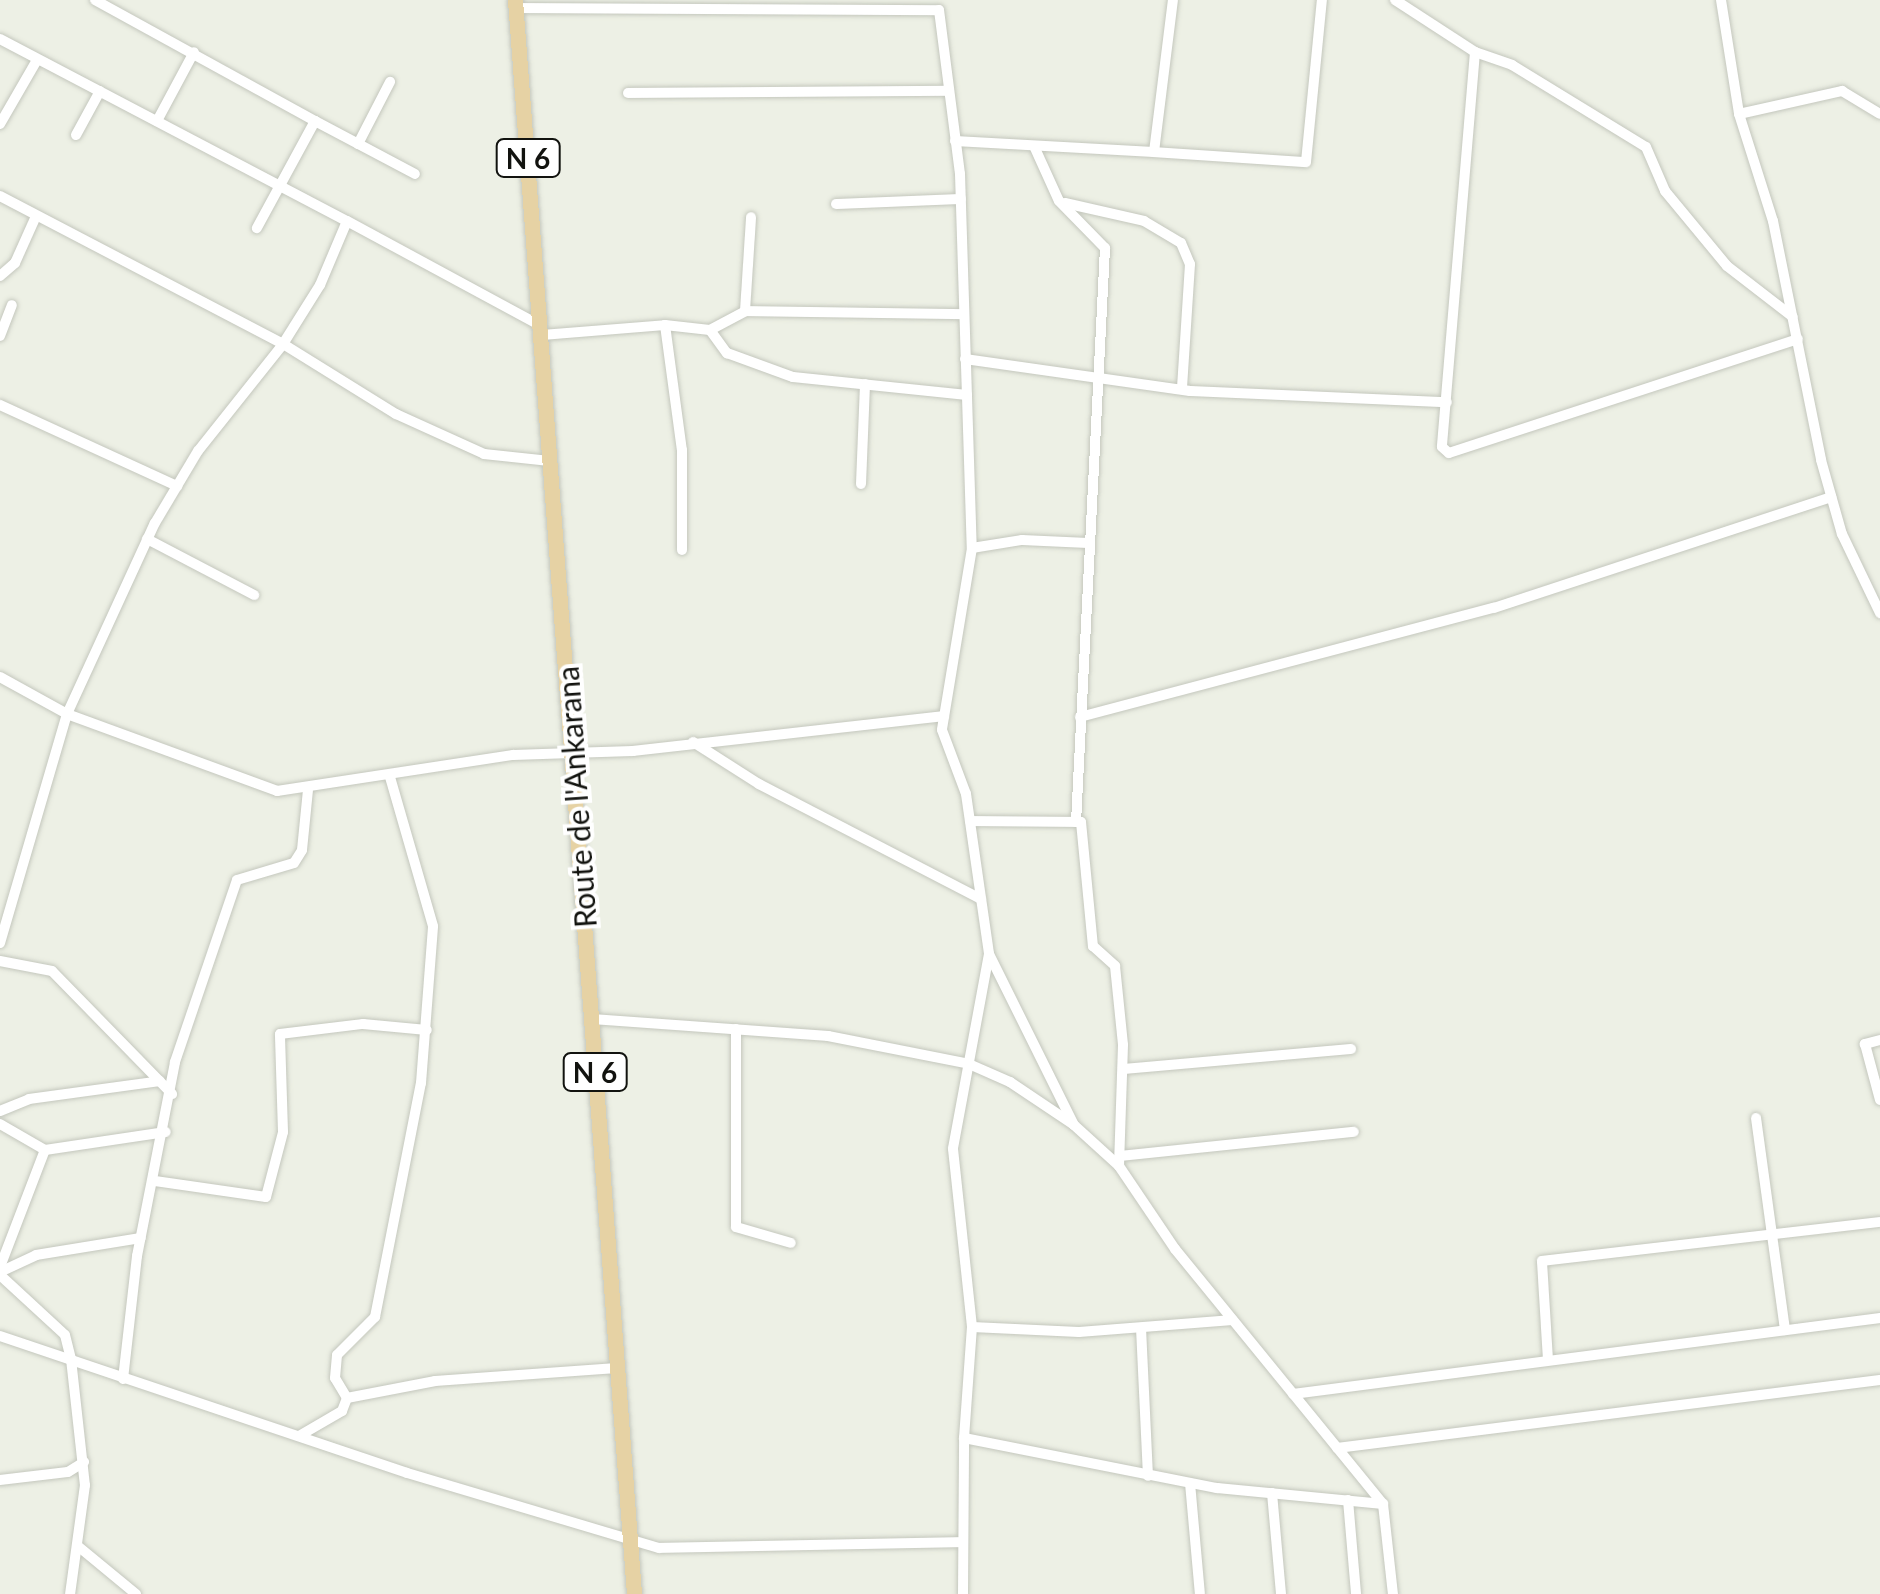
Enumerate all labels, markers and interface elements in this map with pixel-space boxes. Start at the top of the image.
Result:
road number: N 6 [496,135,560,181]
street label: Route de l'Ankarana [549,665,603,929]
road number: N 6 [562,1049,628,1095]

